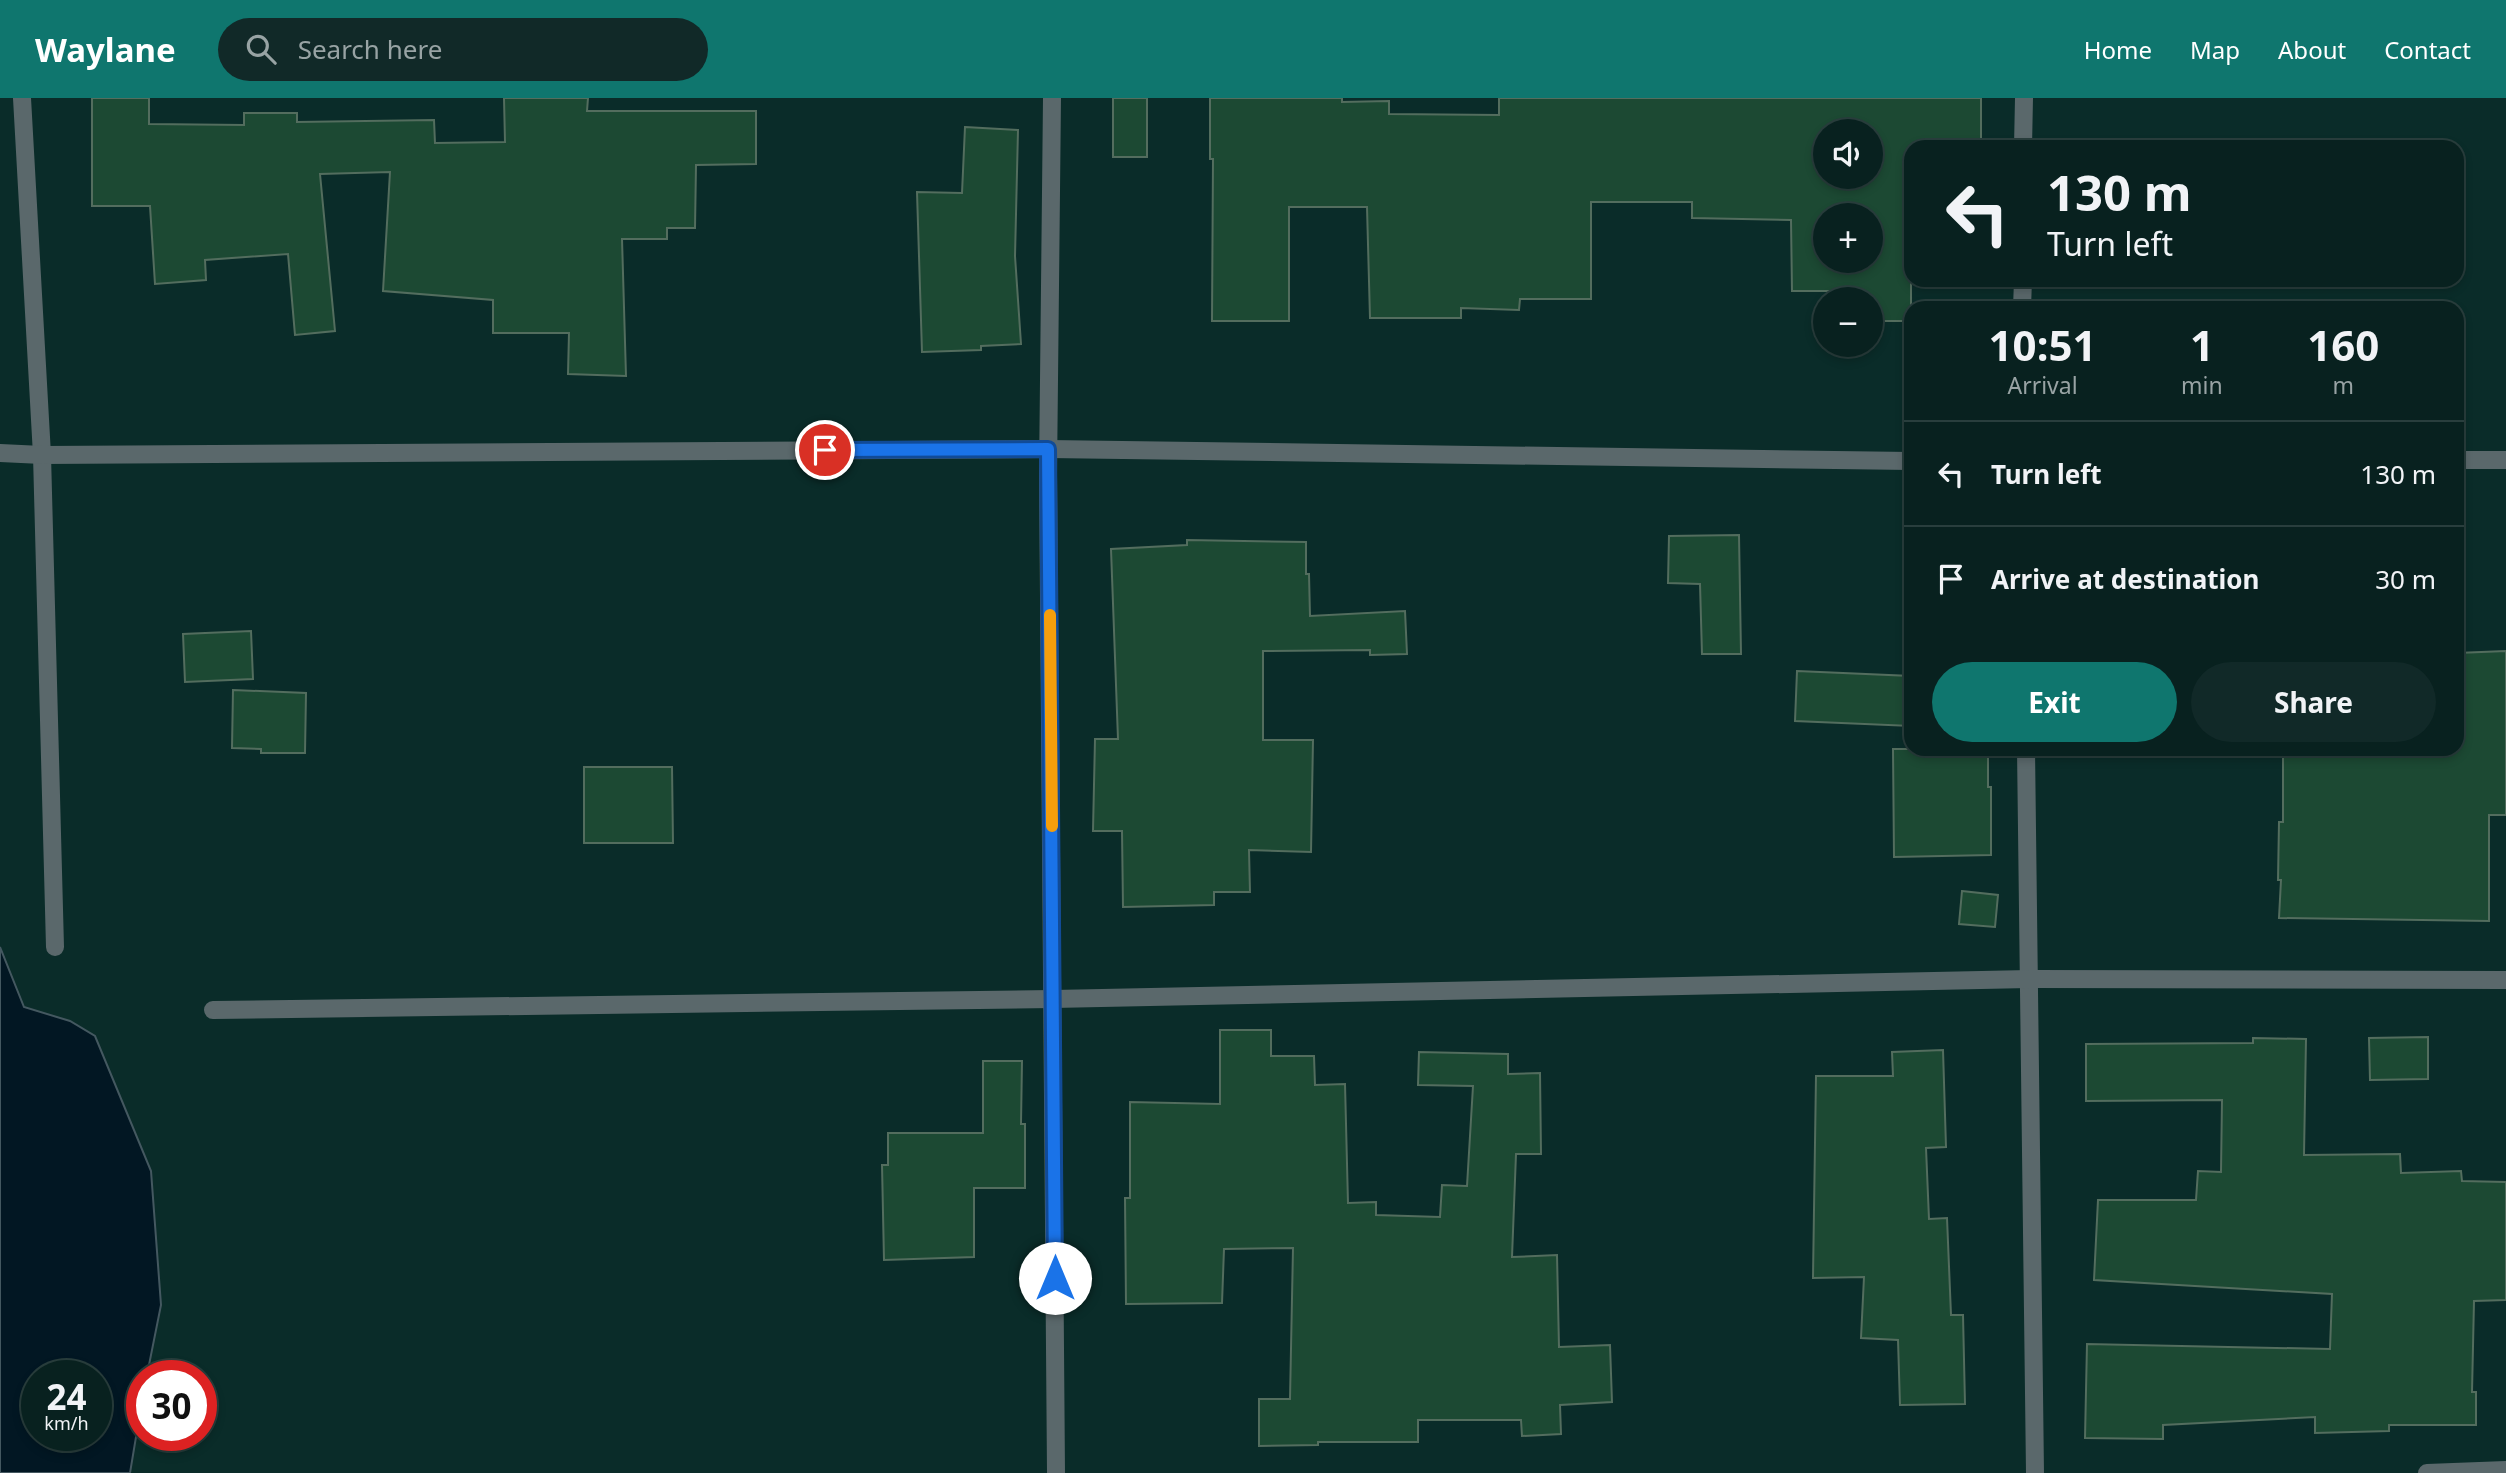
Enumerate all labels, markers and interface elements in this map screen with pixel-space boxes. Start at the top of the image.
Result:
search box [218,18,708,81]
text: Waylane [35,27,176,72]
icon: search [242,30,280,68]
text: Search here [298,31,442,67]
text: Home [2084,33,2152,66]
text: Map [2190,33,2240,66]
text: About [2278,33,2346,66]
text: Contact [2384,33,2471,66]
map controls [1813,119,1883,357]
button: sound [1813,119,1883,189]
text: 130 m [2047,159,2192,225]
icon: left [1932,168,2023,259]
button: + [1813,203,1883,273]
text: Turn left [2047,222,2173,265]
button: − [1813,287,1883,357]
text: 10:51 [1989,316,2096,373]
text: 1 [2190,316,2214,373]
text: 160 [2307,316,2379,373]
text: Arrival [2007,369,2078,401]
text: min [2181,369,2223,401]
text: m [2333,369,2354,401]
pin [795,420,855,480]
icon: arrive [806,431,844,469]
icon: left [1932,455,1970,493]
text: Turn left [1991,456,2102,492]
text: 130 m [2360,456,2436,492]
icon: arrive [1932,560,1970,598]
text: Arrive at destination [1991,561,2260,597]
text: 30 m [2375,561,2436,597]
button: Exit [1932,662,2177,742]
button: Share [2191,662,2436,742]
position arrow [1018,1241,1092,1315]
speed limit sign: 30 [126,1360,217,1451]
text: 24 [46,1373,87,1420]
text: km/h [44,1411,89,1435]

